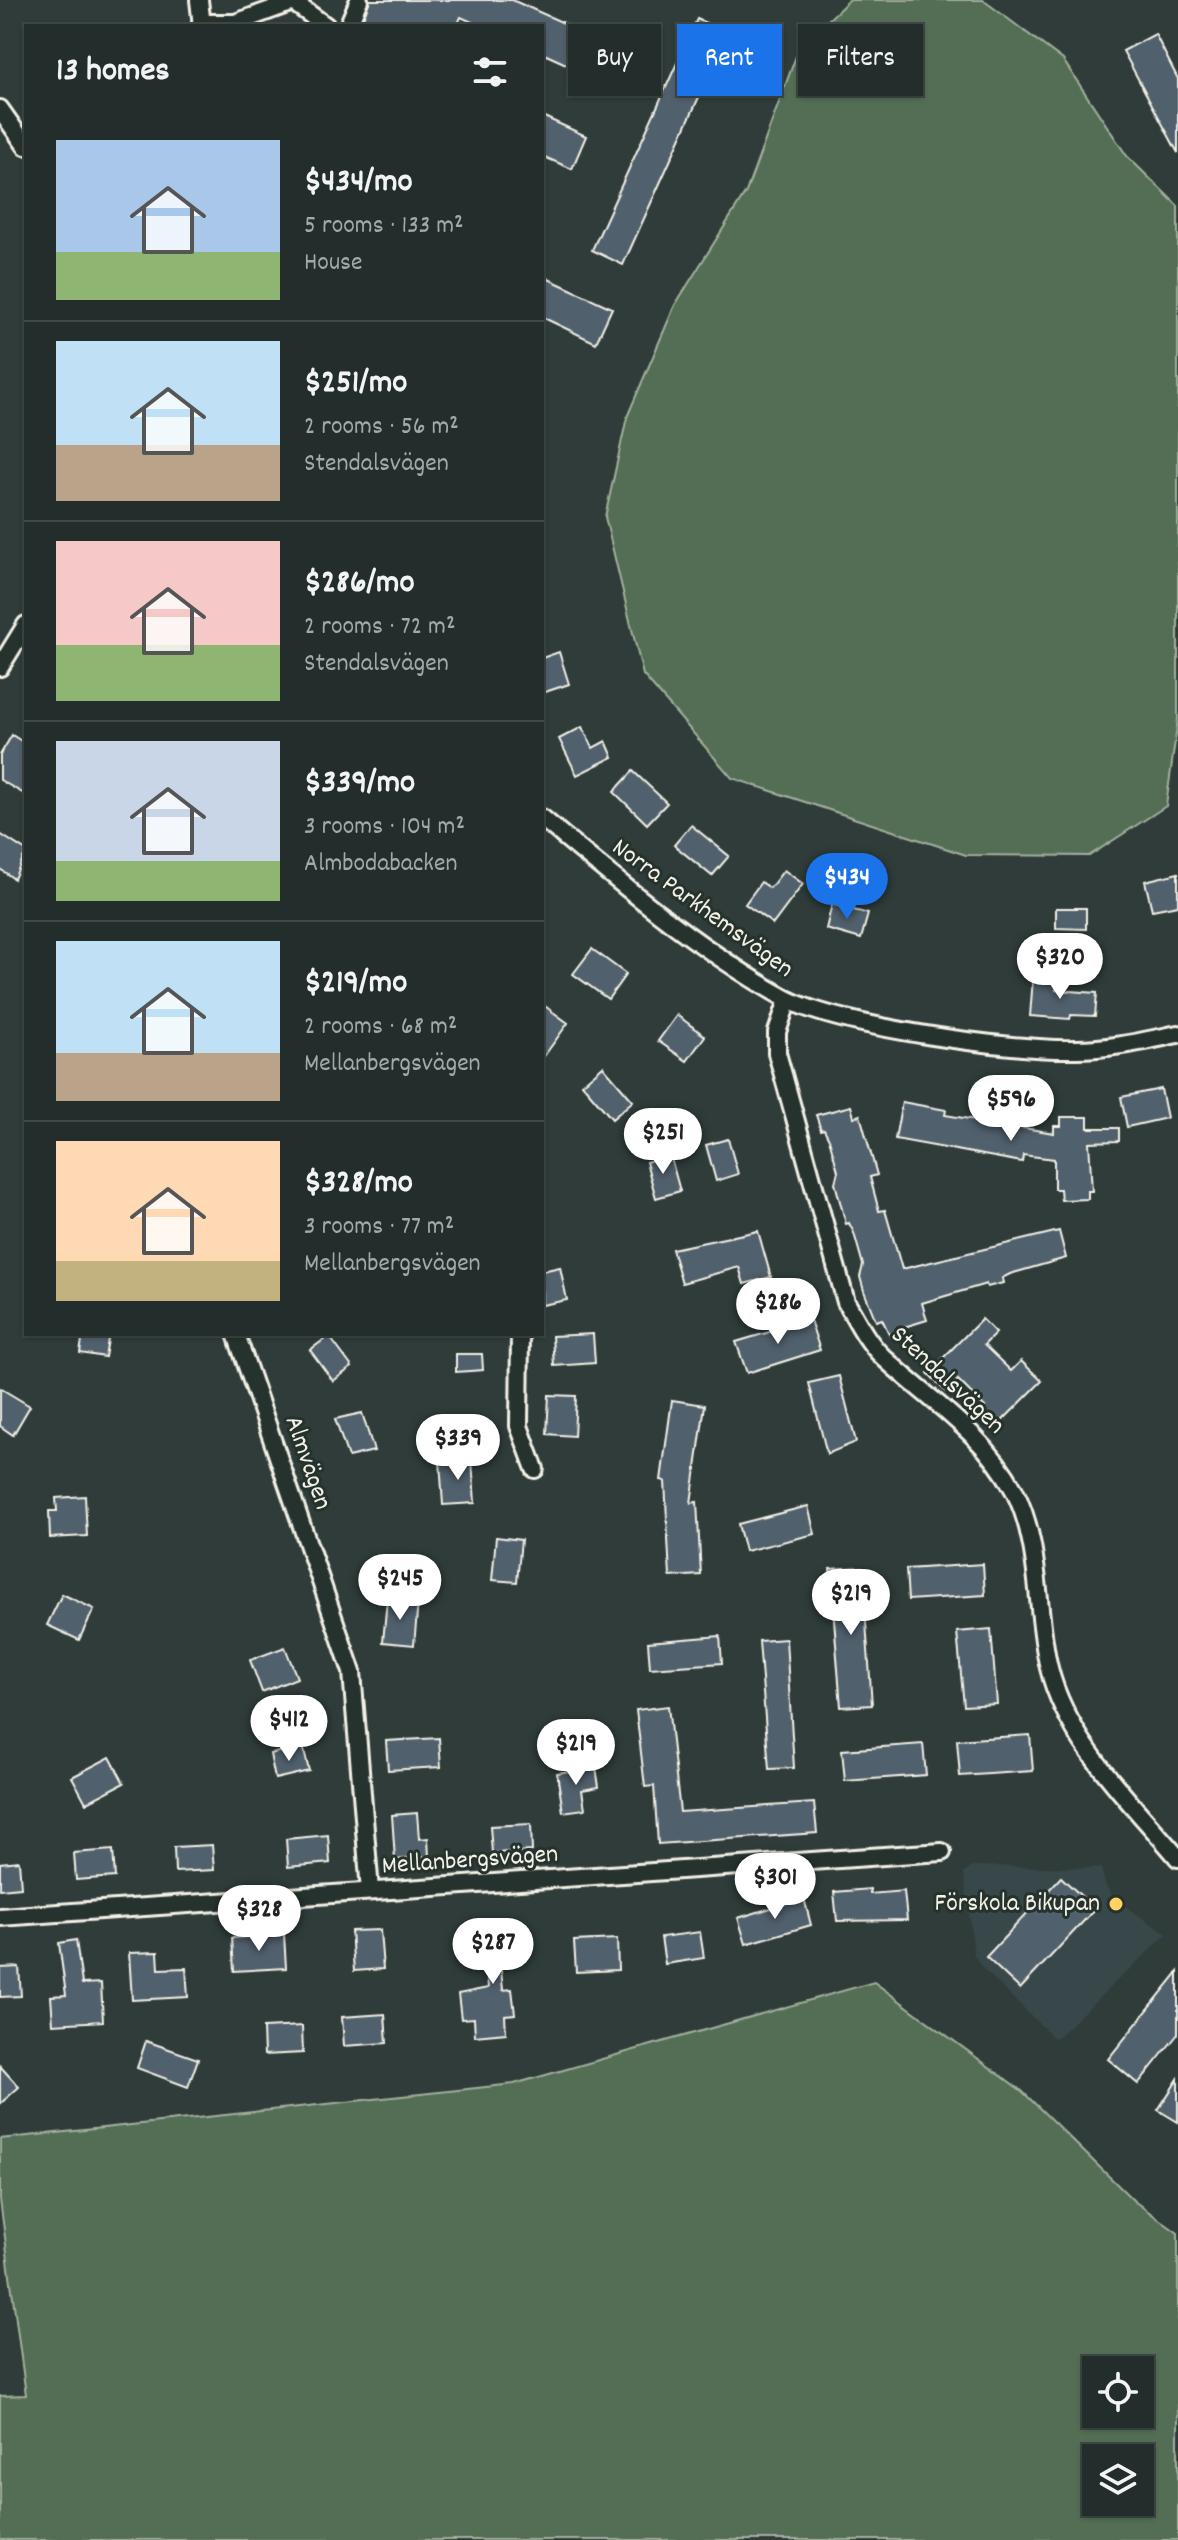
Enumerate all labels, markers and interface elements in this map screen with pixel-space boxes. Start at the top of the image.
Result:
chip: Buy [568,24,661,96]
chip: Rent [677,24,782,96]
chip: Filters [798,24,923,96]
text: 13 homes [56,48,170,97]
icon: filters [468,50,512,94]
text: $434/mo [304,159,413,208]
icon: home [120,172,216,268]
text: 5 rooms · 133 m² [304,208,464,245]
text: House [304,245,362,282]
text: $251/mo [304,360,407,409]
icon: home [120,373,216,469]
text: 2 rooms · 56 m² [304,409,459,446]
text: Stendalsvägen [304,446,449,483]
text: $286/mo [304,560,415,609]
icon: home [120,573,216,669]
text: 2 rooms · 72 m² [304,609,455,646]
text: Stendalsvägen [304,646,449,683]
text: $339/mo [304,760,415,809]
icon: home [120,773,216,869]
text: 3 rooms · 104 m² [304,809,465,846]
street label: Norra Parkhemsvägen [603,830,801,988]
text: Almbodabacken [304,846,457,883]
pin: $434 [800,853,894,921]
text: $434 [824,860,870,897]
pin: $320 [1013,933,1107,1001]
text: $320 [1035,940,1085,977]
text: $219/mo [304,960,407,1009]
icon: home [120,973,216,1069]
text: 2 rooms · 68 m² [304,1009,457,1046]
text: Mellanbergsvägen [304,1046,481,1083]
pin: $596 [964,1075,1058,1143]
text: $596 [986,1082,1036,1119]
pin: $251 [616,1108,710,1176]
text: $251 [642,1115,684,1152]
text: $328/mo [304,1160,413,1209]
icon: home [120,1173,216,1269]
text: 3 rooms · 77 m² [304,1209,454,1246]
text: Mellanbergsvägen [304,1246,481,1283]
pin: $286 [731,1278,825,1346]
text: $286 [754,1285,802,1322]
street label: Stendalsvägen [881,1318,1013,1444]
street label: Almvägen [274,1411,340,1515]
pin: $339 [411,1414,505,1482]
text: $339 [434,1421,482,1458]
pin: $245 [353,1554,447,1622]
text: $245 [376,1561,424,1598]
pin: $219 [804,1569,898,1637]
text: $219 [830,1576,872,1613]
pin: $412 [242,1695,336,1763]
text: $412 [268,1702,310,1739]
pin: $219 [529,1719,623,1787]
text: $219 [555,1726,597,1763]
street label: Mellanbergsvägen [381,1836,559,1886]
pin: $301 [728,1853,822,1921]
text: $301 [753,1860,797,1897]
pin: $328 [212,1885,306,1953]
place label: Förskola Bikupan [935,1886,1100,1923]
text: $328 [236,1892,282,1929]
marker: Förskola Bikupan [1107,1895,1125,1913]
pin: $287 [446,1918,540,1986]
text: $287 [471,1925,515,1962]
map controls [1082,2356,1154,2516]
button: locate [1082,2356,1154,2428]
button: layers [1082,2444,1154,2516]

